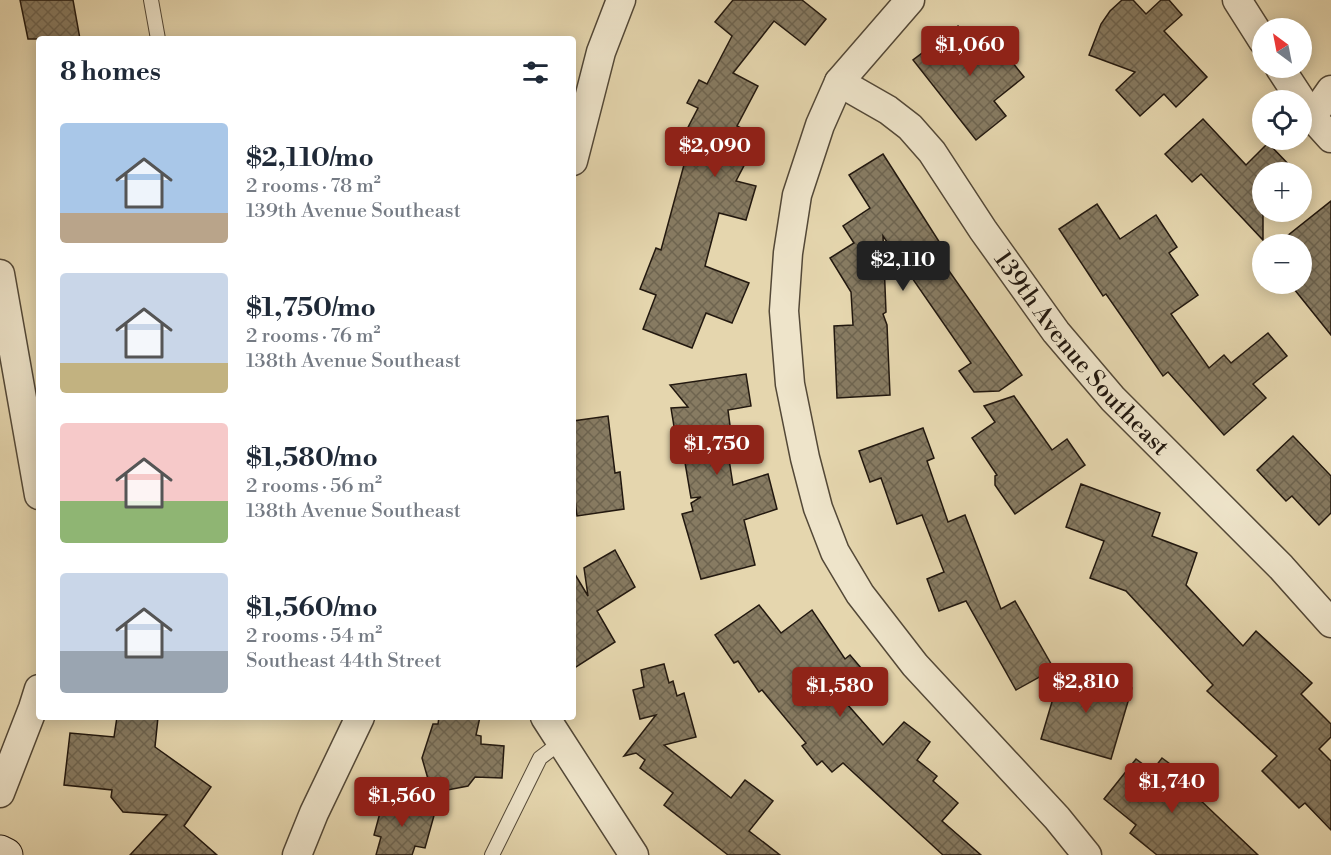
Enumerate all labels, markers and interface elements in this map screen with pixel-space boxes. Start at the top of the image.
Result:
north arrow [1252,18,1312,78]
map controls [1252,18,1312,294]
pin: $1,060 [921,26,1019,77]
text: $1,060 [935,33,1005,58]
text: 8 homes [60,56,161,88]
icon: filters [519,56,552,89]
button: locate [1252,90,1312,150]
pin: $2,090 [666,127,764,178]
text: $2,090 [679,134,751,159]
text: $2,110/mo [246,142,374,174]
icon: home [108,147,180,219]
button: + [1252,162,1312,222]
text: 2 rooms · 78 m² [246,174,381,199]
text: 139th Avenue Southeast [246,199,461,224]
button: − [1252,234,1312,294]
pin: $2,110 [854,241,952,292]
street label: 139th Avenue Southeast [987,246,1175,463]
text: $2,110 [871,248,935,273]
text: $1,750/mo [246,292,376,324]
icon: home [108,297,180,369]
text: 2 rooms · 76 m² [246,324,380,349]
text: 138th Avenue Southeast [246,349,461,374]
pin: $1,750 [668,425,766,476]
text: $1,750 [684,432,750,457]
text: $1,580/mo [246,442,378,474]
icon: home [108,447,180,519]
text: 2 rooms · 56 m² [246,474,382,499]
text: 138th Avenue Southeast [246,499,461,524]
text: $1,560/mo [246,592,378,624]
icon: home [108,597,180,669]
text: 2 rooms · 54 m² [246,624,382,649]
text: Southeast 44th Street [246,649,442,674]
pin: $2,810 [1037,663,1135,714]
pin: $1,580 [791,667,889,718]
text: $2,810 [1053,670,1119,695]
text: $1,580 [806,674,874,699]
pin: $1,740 [1123,763,1221,814]
text: $1,740 [1139,770,1205,795]
pin: $1,560 [353,777,451,828]
text: $1,560 [368,784,436,809]

